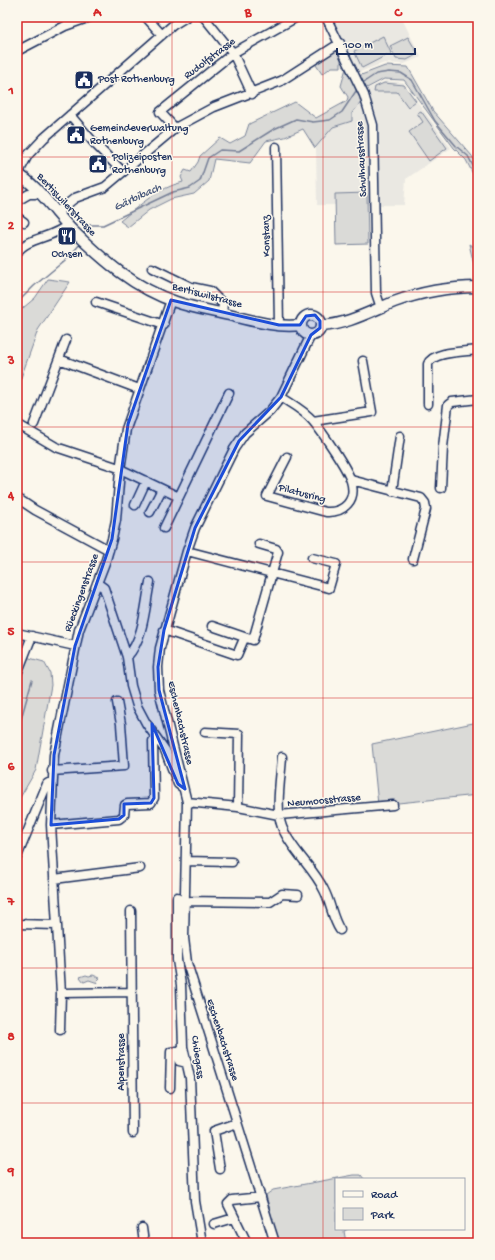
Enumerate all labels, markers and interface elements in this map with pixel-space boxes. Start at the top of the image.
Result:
text: A [92,6,102,21]
text: B [244,6,253,21]
text: C [393,6,403,21]
scale bar [337,30,415,56]
street label: Rudolfstrasse [181,35,238,82]
text: 100 m [342,39,373,53]
public building icon: Post Rothenburg [73,69,95,91]
place label: Post Rothenburg [97,74,175,86]
text: 1 [7,84,14,99]
street label: Schulhausstrasse [354,120,370,197]
place label: Gemeindeverwaltung Rothenburg [90,123,188,148]
public building icon: Gemeindeverwaltung Rothenburg [65,124,87,146]
place label: Polizeiposten Rothenburg [111,152,173,177]
public building icon: Polizeiposten Rothenburg [87,153,109,175]
street label: Bertiswilerstrasse [33,170,98,239]
water label: Gärbibach [112,181,165,215]
street label: Konstanz [261,214,273,257]
text: 2 [8,219,15,234]
restaurant icon: Ochsen [56,225,78,247]
place label: Ochsen [51,249,83,261]
street label: Bertiswilstrasse [170,281,244,311]
text: 3 [7,354,15,369]
street label: Pilatusring [276,482,327,506]
text: 4 [7,489,15,504]
street label: Rüeckingenstrasse [62,552,102,634]
text: 5 [8,625,15,640]
street label: Eschenbachstrasse [165,680,196,766]
text: 6 [8,760,15,775]
street label: Neumoosstrasse [287,792,362,810]
text: 7 [7,895,16,910]
street label: Eschenbachstrasse [203,998,241,1083]
text: 8 [7,1030,15,1045]
street label: Alpenstrasse [116,1033,128,1091]
street label: Chüegass [188,1035,206,1080]
text: 9 [7,1165,15,1180]
legend [335,1178,465,1230]
text: Road [371,1189,398,1203]
text: Park [370,1209,396,1223]

